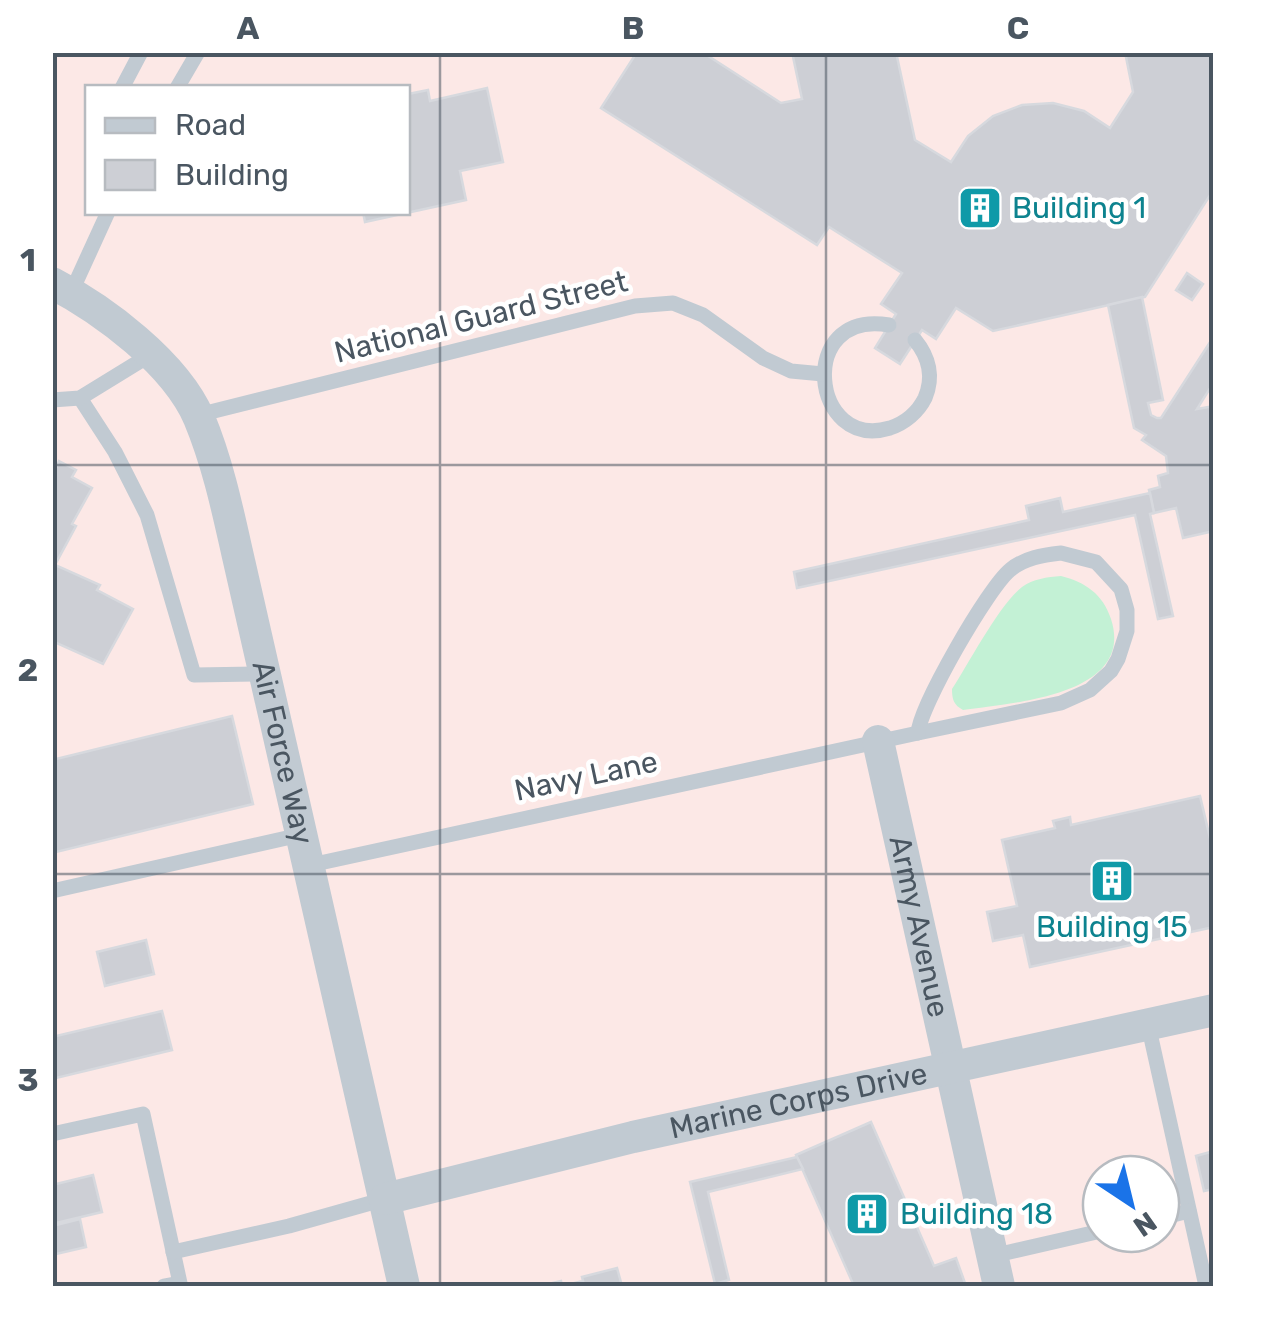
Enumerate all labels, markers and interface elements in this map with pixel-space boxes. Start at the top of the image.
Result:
text: A [237,9,260,47]
text: B [622,9,644,47]
text: C [1007,9,1029,47]
legend [85,85,410,215]
text: Road [175,107,246,143]
text: Building [175,157,289,193]
building icon: Building 1 [957,185,1003,231]
place label: Building 1 [1012,190,1146,226]
text: 1 [20,241,36,279]
street label: National Guard Street [331,263,632,371]
text: 2 [18,651,38,689]
street label: Air Force Way [244,657,321,848]
street label: Navy Lane [511,743,661,809]
street label: Army Avenue [882,832,957,1021]
building icon: Building 15 [1089,858,1135,904]
place label: Building 15 [1036,909,1188,945]
street label: Marine Corps Drive [666,1055,931,1146]
text: 3 [17,1061,39,1099]
north arrow [1081,1154,1181,1254]
building icon: Building 18 [844,1191,890,1237]
place label: Building 18 [900,1196,1053,1232]
text: N [1127,1205,1163,1243]

